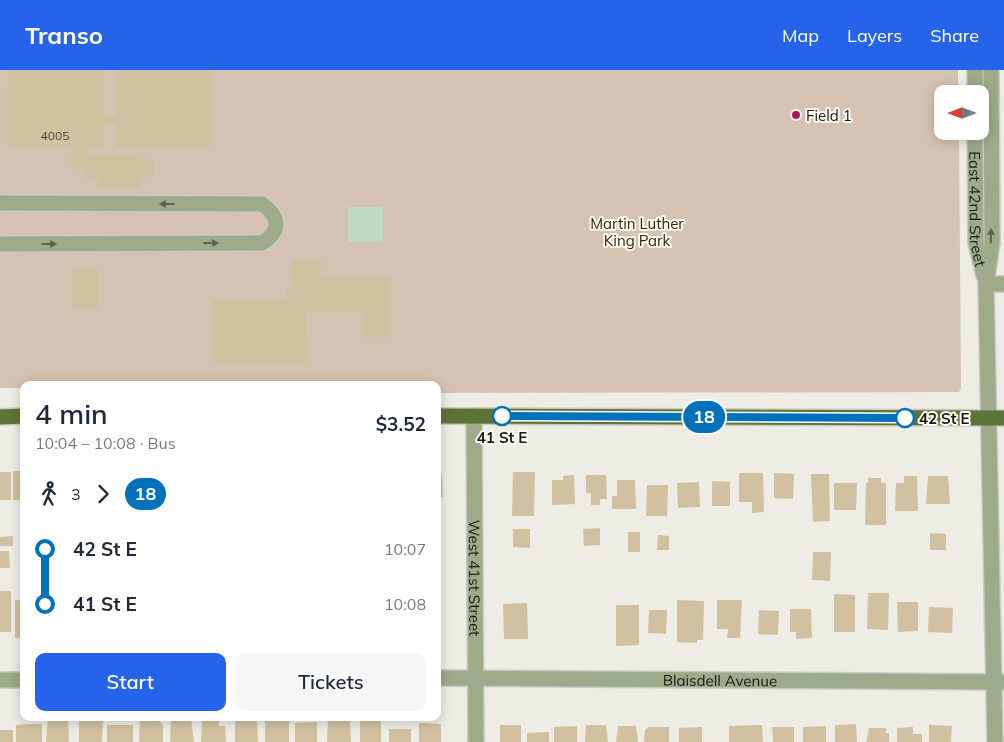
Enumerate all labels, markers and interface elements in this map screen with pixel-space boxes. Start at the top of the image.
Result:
text: Transo [25,20,103,50]
text: Map [782,24,819,47]
text: Layers [847,24,902,47]
text: Share [930,24,979,47]
north arrow [934,85,989,140]
map controls [934,85,989,140]
place label: Field 1 [806,106,852,125]
marker: Field 1 [790,109,802,121]
house number: 4005 [41,128,69,143]
street label: East 42nd Street [966,151,991,268]
one-way arrow [159,200,175,208]
park label: Martin Luther King Park [590,214,684,250]
one-way arrow [988,228,996,244]
one-way arrow [203,239,219,247]
one-way arrow [41,240,57,248]
text: 4 min [35,396,108,431]
line badge: 18 [682,401,726,433]
text: 18 [693,405,715,428]
marker: 41 St E [492,406,512,426]
marker: 42 St E [895,408,915,428]
place label: 42 St E [919,409,970,428]
text: $3.52 [376,412,426,436]
place label: 41 St E [477,428,527,447]
text: 10:04 – 10:08 · Bus [35,433,176,453]
icon: walk [35,480,63,508]
icon: forward [89,480,117,508]
text: 18 [135,482,156,505]
text: 3 [71,484,81,504]
street label: West 41st Street [465,520,485,636]
text: 42 St E [73,537,137,561]
text: 10:07 [384,539,426,559]
text: 41 St E [73,592,137,616]
text: 10:08 [384,594,426,614]
button: Start [35,653,226,711]
button: Tickets [236,653,426,711]
street label: Blaisdell Avenue [663,670,777,690]

